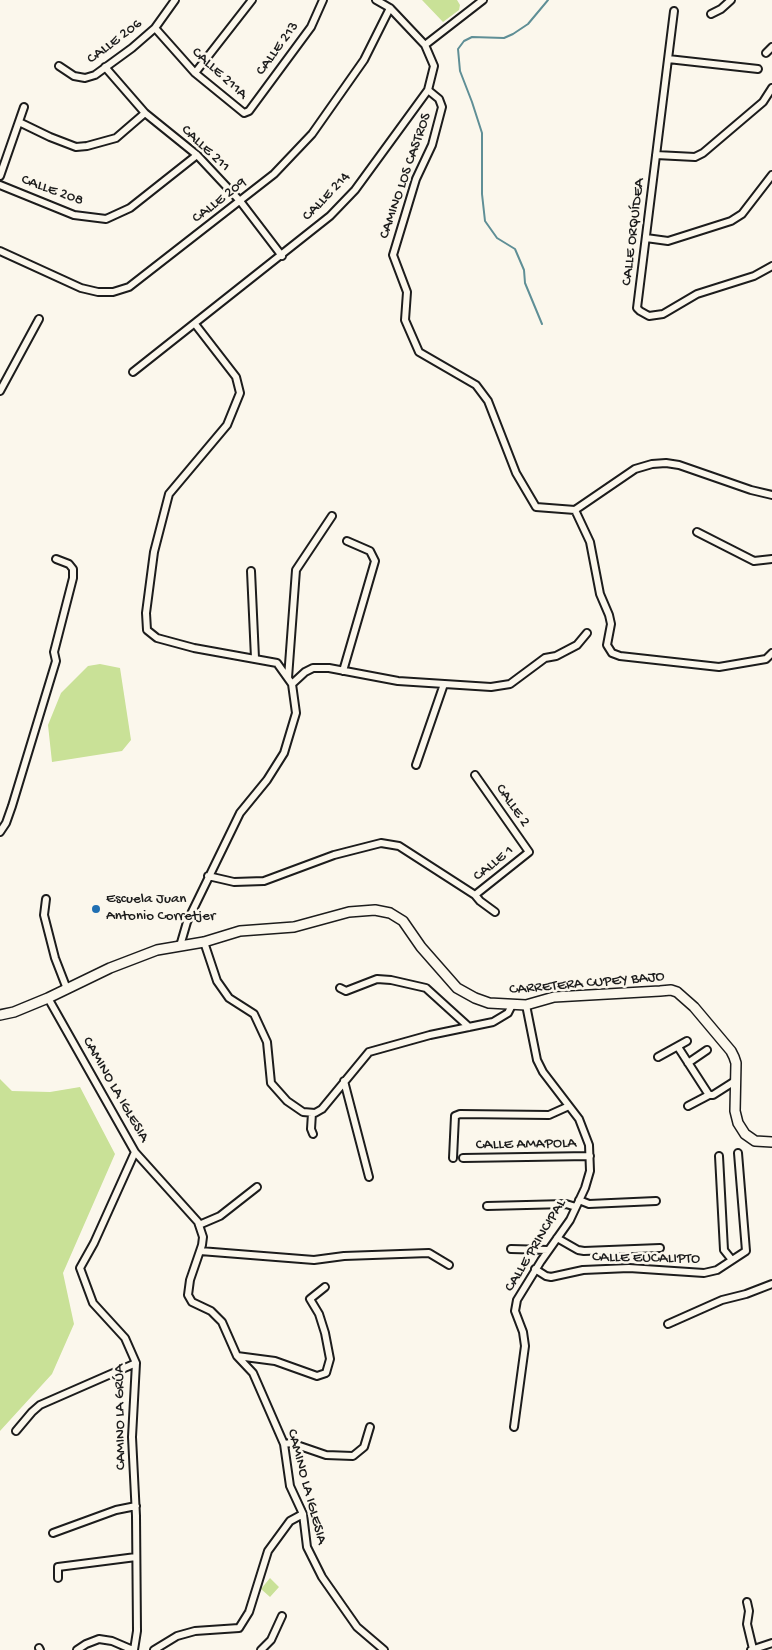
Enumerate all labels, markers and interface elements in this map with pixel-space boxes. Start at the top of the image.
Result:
street label: CALLE 206 [84,15,146,69]
street label: CALLE 213 [252,19,304,79]
street label: CALLE 211A [187,44,251,104]
street label: CAMINO LOS CASTROS [376,111,436,241]
street label: CALLE 211 [177,122,233,176]
street label: CALLE 214 [299,169,355,225]
street label: CALLE 208 [18,171,86,211]
street label: CALLE 209 [189,174,251,228]
street label: CALLE ORQUÍDEA [618,177,650,287]
street label: CALLE 2 [491,781,533,831]
street label: CALLE 1 [470,842,518,886]
place label: Escuela Juan Antonio Corretjer [106,891,215,926]
marker: Escuela Juan Antonio Corretjer [90,903,102,915]
street label: CARRETERA CUPEY BAJO [509,968,665,1000]
street label: CAMINO LA IGLESIA [78,1034,152,1146]
street label: CALLE AMAPOLA [476,1135,576,1155]
street label: CALLE PRINCIPAL [501,1196,571,1296]
street label: CALLE EUCALIPTO [592,1249,700,1269]
street label: CAMINO LA GRÚA [111,1364,131,1470]
street label: CAMINO LA IGLESIA [282,1427,330,1547]

